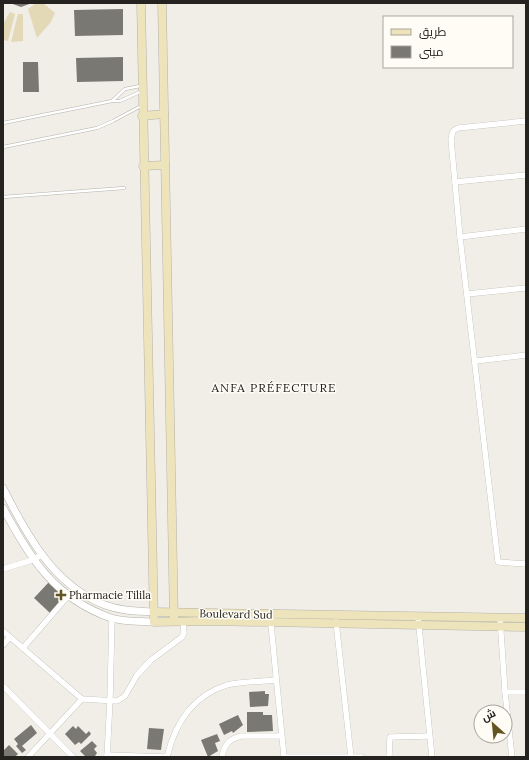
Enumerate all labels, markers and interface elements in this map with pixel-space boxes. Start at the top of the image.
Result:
legend [383,16,513,68]
text: طريق [419,24,447,39]
text: مبنى [419,44,444,59]
district label: ANFA PRÉFECTURE [211,380,336,395]
place label: Pharmacie Tilila [69,588,151,602]
marker: Pharmacie Tilila [56,590,66,600]
street label: Boulevard Sud [199,606,273,622]
north arrow [473,704,513,744]
text: ش [479,706,498,725]

